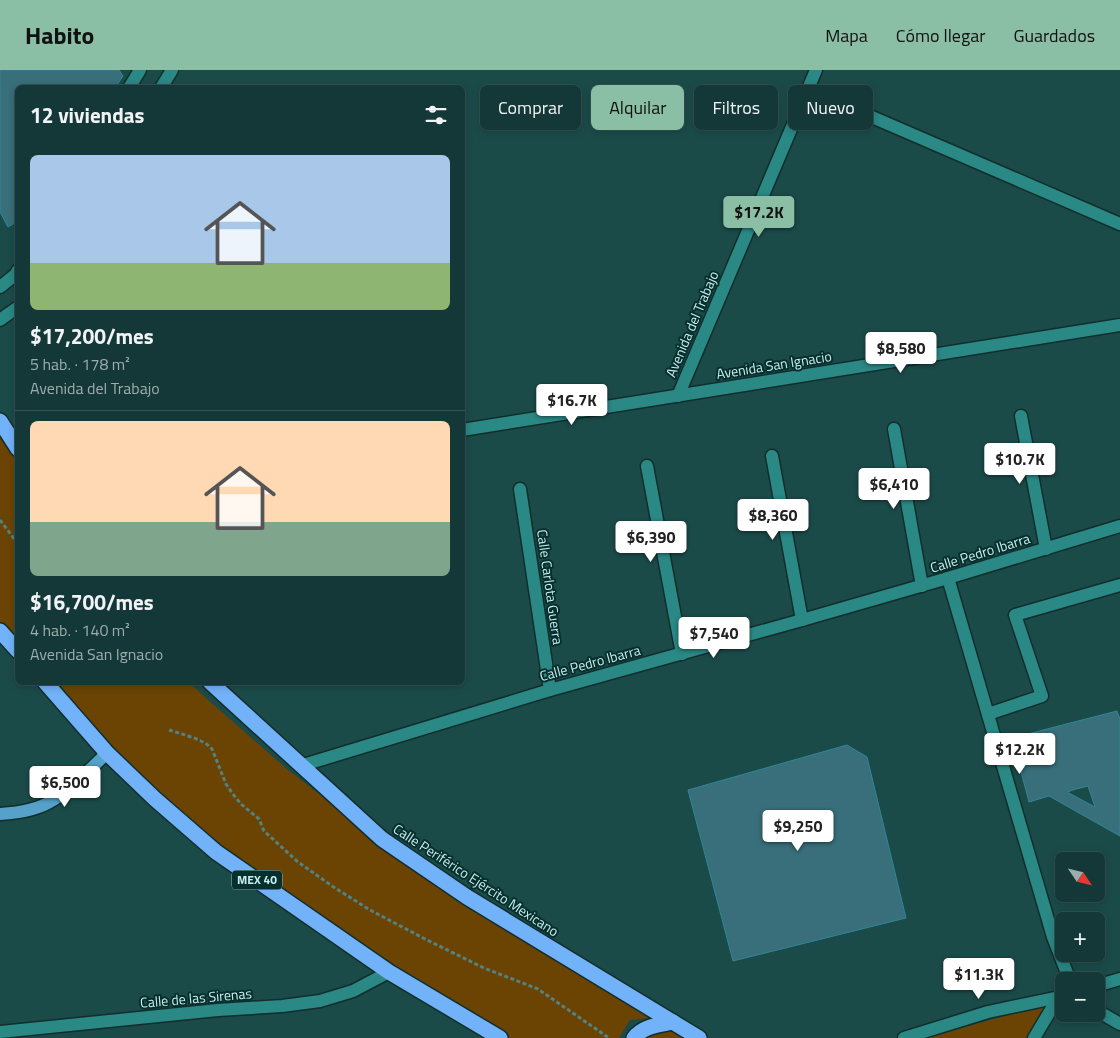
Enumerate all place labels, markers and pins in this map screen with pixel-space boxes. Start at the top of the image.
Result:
pin: $17.2K [718,196,800,238]
pin: $8,580 [860,332,942,374]
pin: $16.7K [531,384,613,426]
pin: $10.7K [979,442,1061,485]
pin: $6,410 [853,468,935,510]
pin: $8,360 [732,498,814,541]
pin: $6,390 [610,520,692,563]
pin: $7,540 [673,616,755,659]
pin: $12.2K [979,732,1061,775]
pin: $6,500 [24,766,106,808]
pin: $9,250 [757,810,839,852]
pin: $11.3K [938,958,1020,1000]

